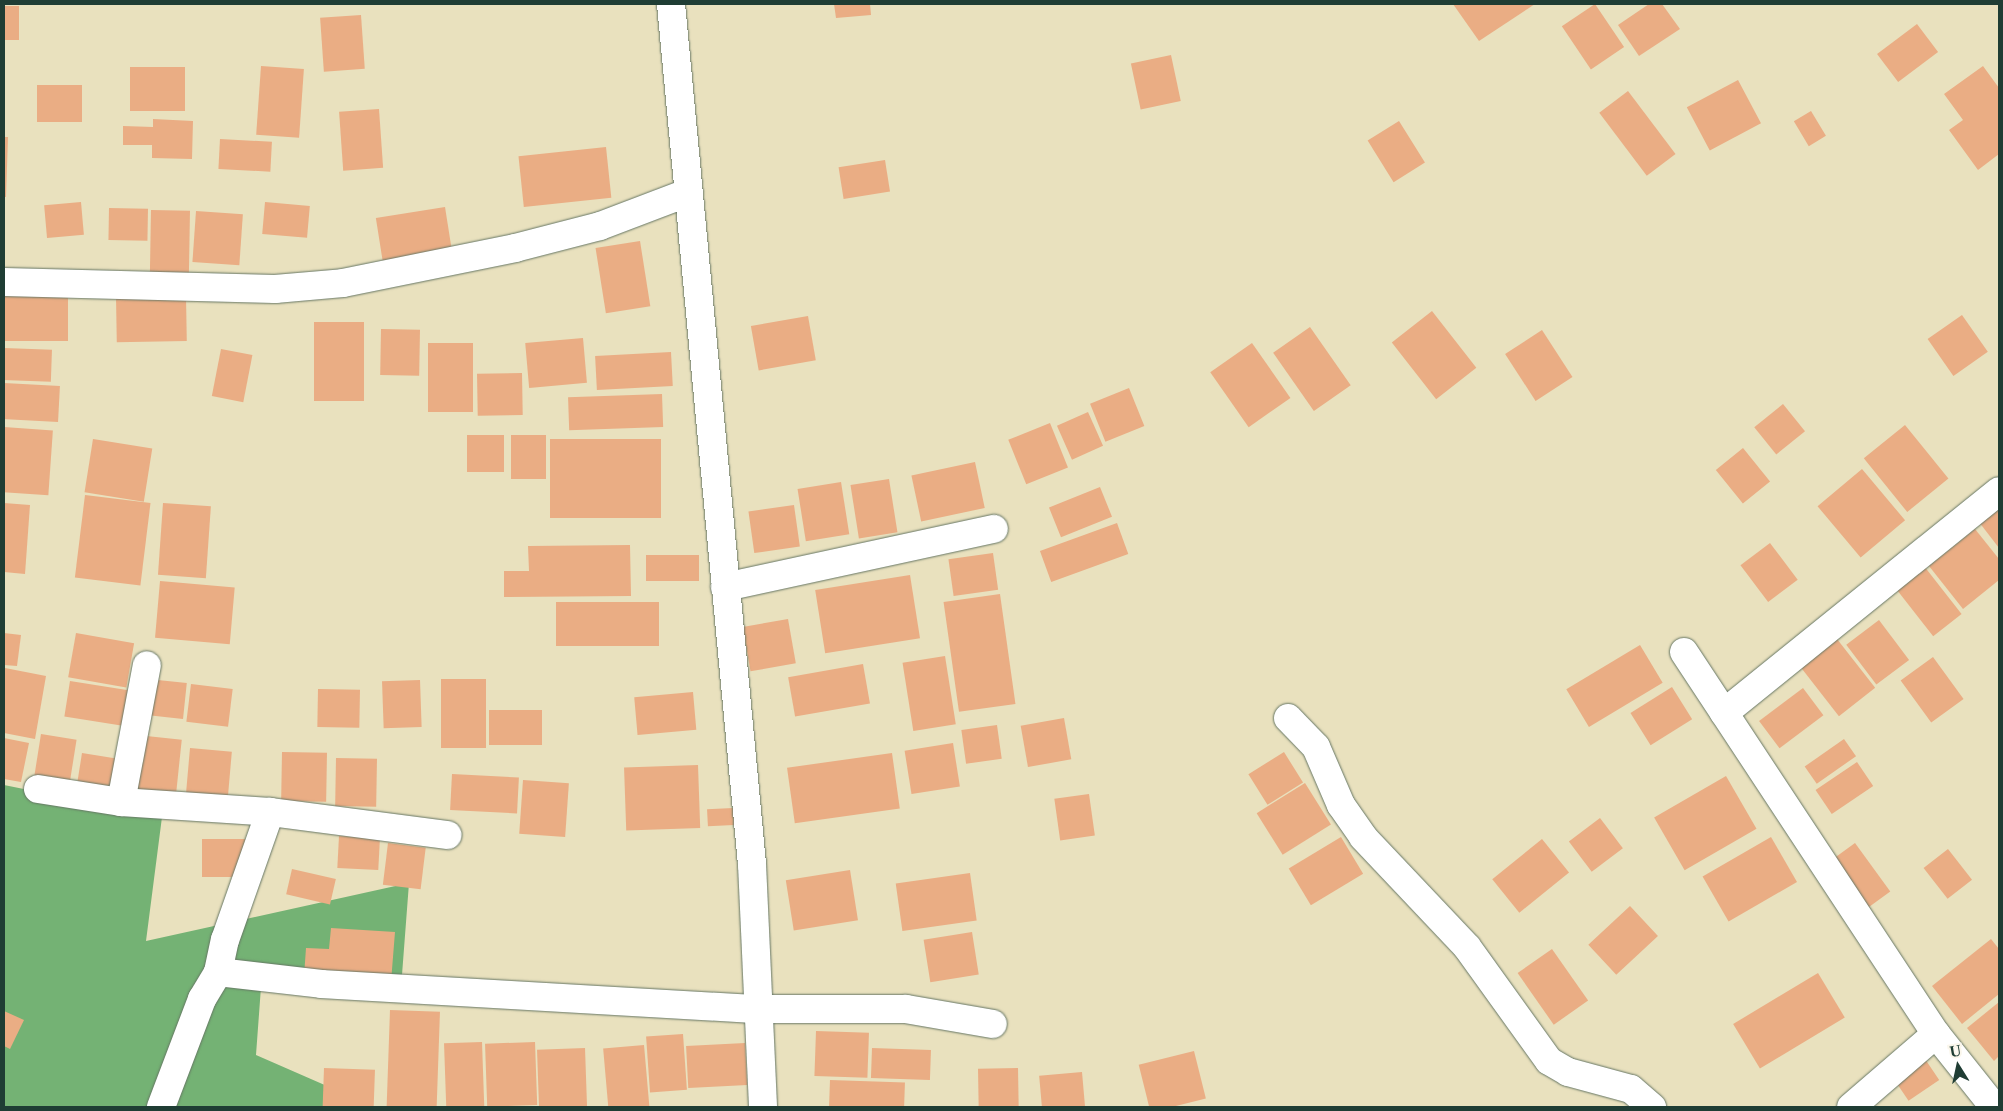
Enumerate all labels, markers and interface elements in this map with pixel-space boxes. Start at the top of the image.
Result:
north arrow [1933,1041,1983,1091]
text: U [1948,1041,1963,1061]

